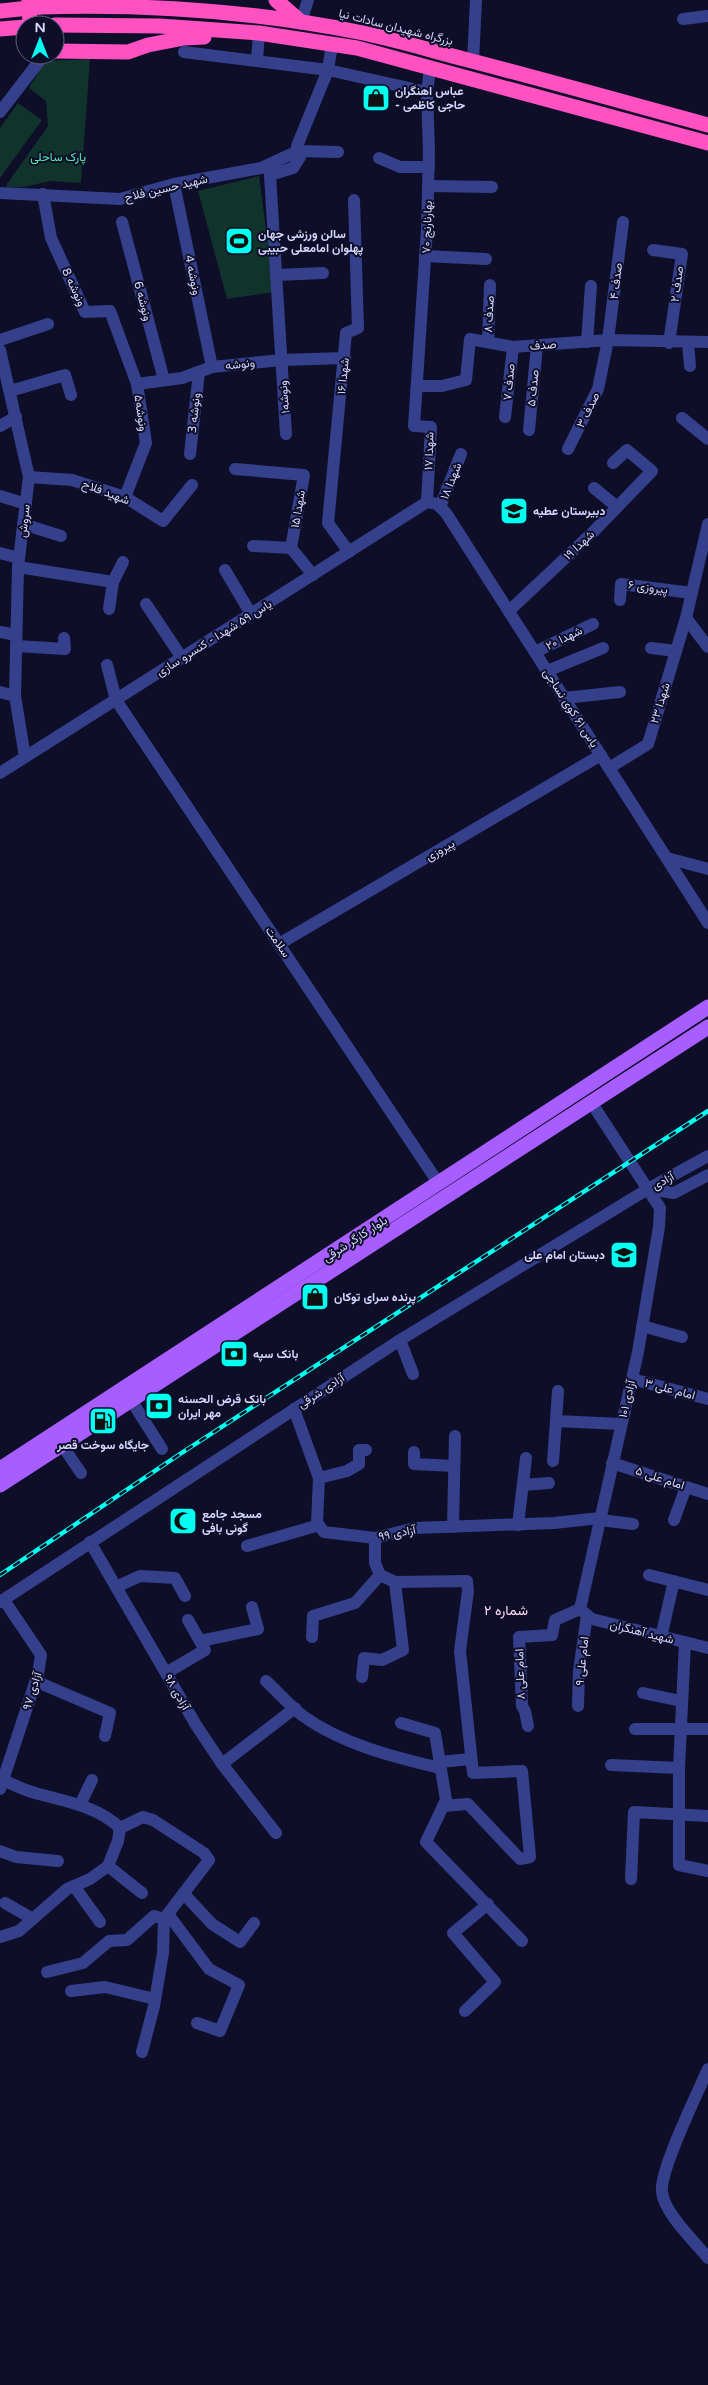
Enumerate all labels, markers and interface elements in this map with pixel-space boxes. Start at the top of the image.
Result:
street label: بزرگراه شهیدان سادات نیا [337,6,455,49]
north arrow [15,15,65,65]
text: N [34,19,46,36]
shop icon: عباس اهنگران - حاجی کاظمی [361,83,391,113]
place label: عباس اهنگران - حاجی کاظمی [395,84,465,112]
park label: پارک ساحلی [30,150,86,165]
street label: شهید حسین فلاح [123,172,209,206]
street label: بهارنارنج ۷۰ [419,200,437,254]
sports icon: سالن ورزشی جهان پهلوان امامعلی حبیبی [224,226,254,256]
place label: سالن ورزشی جهان پهلوان امامعلی حبیبی [258,227,363,256]
street label: ونوشه 4 [181,254,204,296]
street label: صدف ۴ [607,262,625,300]
street label: صدف ۲ [668,265,686,303]
street label: ونوشه 8 [58,266,89,309]
street label: ونوشه 6 [130,280,155,323]
street label: صدف ۸ [481,295,497,333]
street label: صدف [529,337,557,353]
street label: ونوشه [224,355,256,374]
street label: شهدا ۱۶ [334,357,353,395]
street label: صدف ۷ [500,363,518,401]
street label: صدف ۵ [524,369,542,407]
street label: ونوشه۱ [276,380,293,414]
street label: صدف ۳ [573,390,603,430]
street label: ونوشه 3 [185,392,204,434]
street label: ونوشه۵ [130,394,151,432]
street label: شهدا ۱۷ [421,432,438,470]
street label: شهدا ۱۸ [437,461,466,502]
street label: شهید فلاح [79,476,132,509]
street label: شهدا ۱۵ [288,489,309,529]
school or university icon: دبیرستان عطیه [499,496,529,526]
street label: سروش [15,504,34,539]
place label: دبیرستان عطیه [533,504,605,519]
street label: شهدا ۱۹ [561,527,598,563]
street label: پیروزی ۶ [627,577,669,598]
street label: یاس ۵۹ شهدا - کنسرو سازی [154,597,275,680]
street label: شهدا ۲۰ [543,623,585,654]
street label: یاس ۶۱ کوی نساجی [539,666,602,751]
street label: شهدا ۲۳ [647,681,674,725]
street label: پیروزی [423,836,458,865]
street label: سلامت [263,924,293,960]
street label: آزادی [650,1169,678,1194]
street label: بلوار کارگر شرقی [320,1213,390,1266]
school or university icon: دبستان امام علی [609,1240,639,1270]
place label: دبستان امام علی [524,1248,605,1263]
shop icon: پرنده سرای توکان [300,1282,330,1312]
place label: پرنده سرای توکان [334,1290,416,1305]
bank icon: بانک سپه [219,1339,249,1369]
place label: بانک سپه [253,1347,299,1362]
street label: آزادی شرقی [295,1370,348,1412]
street label: امام علی ۳ [643,1376,697,1403]
street label: آزادی ۱۰۱ [616,1378,639,1419]
bank icon: بانک قرض الحسنه مهر ایران [144,1391,174,1421]
place label: بانک قرض الحسنه مهر ایران [178,1392,267,1421]
fuel station icon: جایگاه سوخت قصر [88,1406,118,1436]
place label: جایگاه سوخت قصر [56,1438,149,1453]
street label: امام علی ۵ [633,1464,686,1493]
mosque icon: مسجد جامع گونی بافی [168,1506,198,1536]
place label: مسجد جامع گونی بافی [202,1507,262,1536]
street label: آزادی ٩٩ [377,1522,418,1544]
district label: شماره ۲ [484,1602,528,1619]
street label: شهید آهنگران [608,1617,675,1648]
street label: امام علی ۹ [572,1636,593,1686]
street label: امام علی ۸ [512,1648,529,1700]
street label: آزادی ۹۷ [20,1669,46,1712]
street label: آزادی ۹۸ [160,1672,193,1714]

